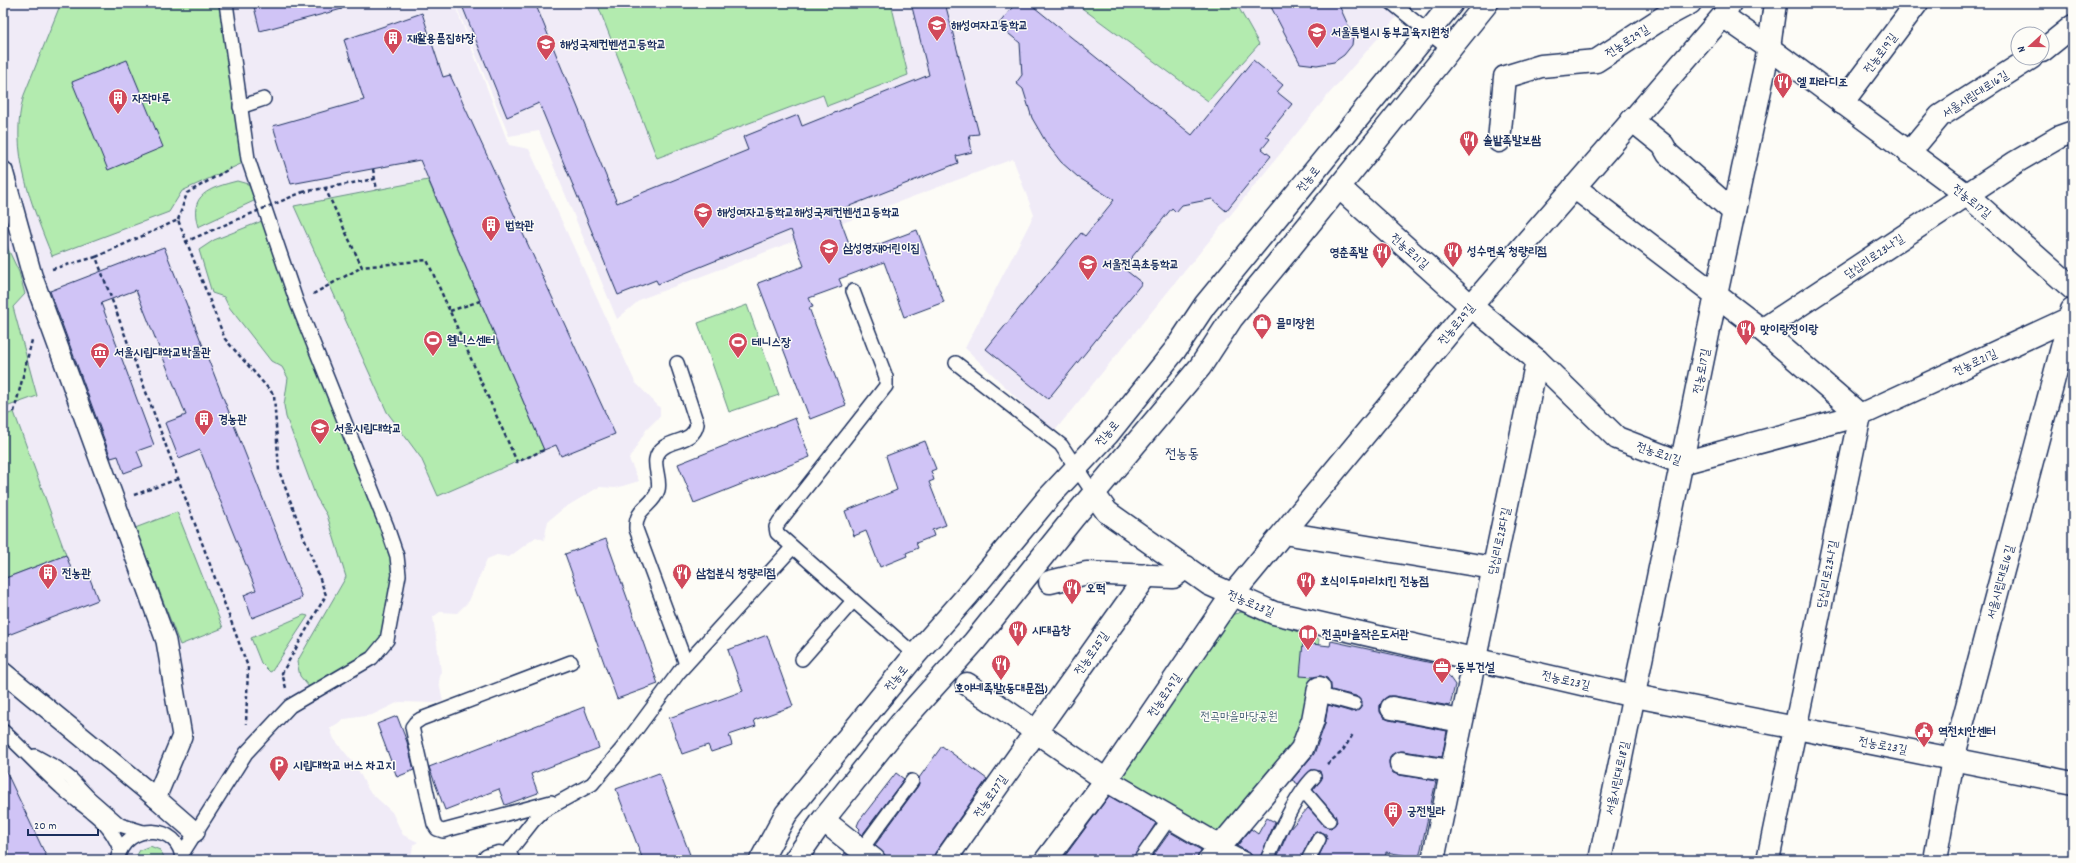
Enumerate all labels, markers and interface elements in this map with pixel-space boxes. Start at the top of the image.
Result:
school or university icon: 해성여자고등학교 [926,14,948,42]
place label: 해성여자고등학교 [951,18,1028,35]
school or university icon: 서울특별시 동부교육지원청 [1306,21,1328,49]
street label: 전농로29길 [1602,22,1653,63]
place label: 서울특별시 동부교육지원청 [1331,25,1450,42]
north arrow [2010,26,2050,66]
building icon: 재활용품집하장 [382,27,404,55]
street label: 전농로19길 [1860,30,1902,78]
place label: 재활용품집하장 [407,31,475,48]
school or university icon: 해성국제컨벤션고등학교 [535,33,557,61]
place label: 해성국제컨벤션고등학교 [560,37,666,54]
text: N [2014,43,2031,54]
street label: 서울시립대로16길 [1939,67,2013,123]
restaurant icon: 엘 파라디조 [1772,71,1794,99]
place label: 엘 파라디조 [1797,75,1848,92]
building icon: 자작마루 [107,87,129,115]
place label: 자작마루 [132,91,171,108]
restaurant icon: 솔밭족발보쌈 [1458,129,1480,157]
place label: 솔밭족발보쌈 [1483,133,1541,150]
street label: 전농로 [1293,163,1325,197]
street label: 전농로17길 [1948,181,1994,223]
school or university icon: 해성여자고등학교해성국제컨벤션고등학교 [692,201,714,229]
place label: 해성여자고등학교해성국제컨벤션고등학교 [717,205,900,222]
building icon: 법학관 [480,214,502,242]
place label: 법학관 [505,218,534,235]
street label: 전농로21길 [1386,230,1432,274]
street label: 답십리로23나길 [1842,231,1908,283]
school or university icon: 삼성영재어린이집 [818,237,840,265]
restaurant icon: 성수면옥 청량리점 [1442,240,1464,268]
place label: 삼성영재어린이집 [843,241,920,258]
restaurant icon: 영춘족발 [1371,241,1393,269]
place label: 성수면옥 청량리점 [1466,244,1547,261]
place label: 영춘족발 [1329,245,1368,262]
school or university icon: 서울전곡초등학교 [1077,253,1099,281]
place label: 서울전곡초등학교 [1102,257,1179,274]
street label: 전농로29길 [1435,300,1480,349]
shop icon: 믈미장원 [1251,312,1273,340]
place label: 믈미장원 [1276,316,1315,333]
restaurant icon: 맛이랑정이랑 [1735,318,1757,346]
place label: 맛이랑정이랑 [1760,322,1818,339]
sports icon: 웰니스센터 [422,329,444,357]
sports icon: 테니스장 [727,331,749,359]
place label: 웰니스센터 [447,333,495,350]
place label: 테니스장 [752,335,791,352]
museum icon: 서울시립대학교박물관 [89,341,111,369]
place label: 서울시립대학교박물관 [114,345,211,362]
street label: 전농로21길 [1951,346,2001,381]
street label: 전농로17길 [1690,347,1715,395]
building icon: 경농관 [193,408,215,436]
place label: 경농관 [218,412,247,429]
school or university icon: 서울시립대학교 [309,417,331,445]
street label: 전농로 [1092,417,1124,450]
place label: 서울시립대학교 [334,421,402,438]
street label: 전농로21길 [1634,439,1684,470]
district label: 전농동 [1165,445,1199,465]
street label: 답십리로23다길 [1485,506,1516,577]
street label: 답십리로23나길 [1814,539,1843,610]
street label: 서울시립대로16길 [1983,543,2020,621]
building icon: 전농관 [37,562,59,590]
restaurant icon: 삼첩분식 청량리점 [671,562,693,590]
place label: 전농관 [62,566,91,583]
place label: 삼첩분식 청량리점 [696,566,776,583]
restaurant icon: 호식이두마리치킨 전농점 [1295,570,1317,598]
place label: 호식이두마리치킨 전농점 [1320,574,1429,591]
restaurant icon: 오떡 [1061,577,1083,605]
place label: 오떡 [1086,581,1106,598]
street label: 전농로23길 [1224,587,1277,622]
restaurant icon: 시대곱창 [1007,619,1029,647]
place label: 시대곱창 [1032,623,1071,640]
library icon: 전곡마을작은도서관 [1297,623,1319,651]
place label: 전곡마을작은도서관 [1322,627,1409,644]
street label: 전농로25길 [1071,628,1114,679]
restaurant icon: 호야네족발(동대문점) [990,653,1012,681]
office icon: 동부건설 [1431,656,1453,684]
place label: 동부건설 [1456,660,1495,677]
street label: 전농로 [881,662,913,696]
street label: 전농로23길 [1540,668,1592,695]
street label: 전농로29길 [1144,670,1186,721]
place label: 호야네족발(동대문점) [955,681,1047,698]
park label: 전곡마을마당공원 [1200,709,1278,726]
public building icon: 역전치안센터 [1913,720,1935,748]
place label: 역전치안센터 [1938,724,1996,741]
street label: 전농로23길 [1857,733,1909,760]
street label: 서울시립대로18길 [1602,740,1635,817]
parking icon: 시립대학교 버스 차고지 [268,754,290,782]
place label: 시립대학교 버스 차고지 [293,758,395,775]
street label: 전농로27길 [970,772,1012,822]
building icon: 궁전빌라 [1382,800,1404,828]
place label: 궁전빌라 [1407,804,1446,821]
scale bar [28,811,98,837]
text: 20 m [34,818,57,835]

